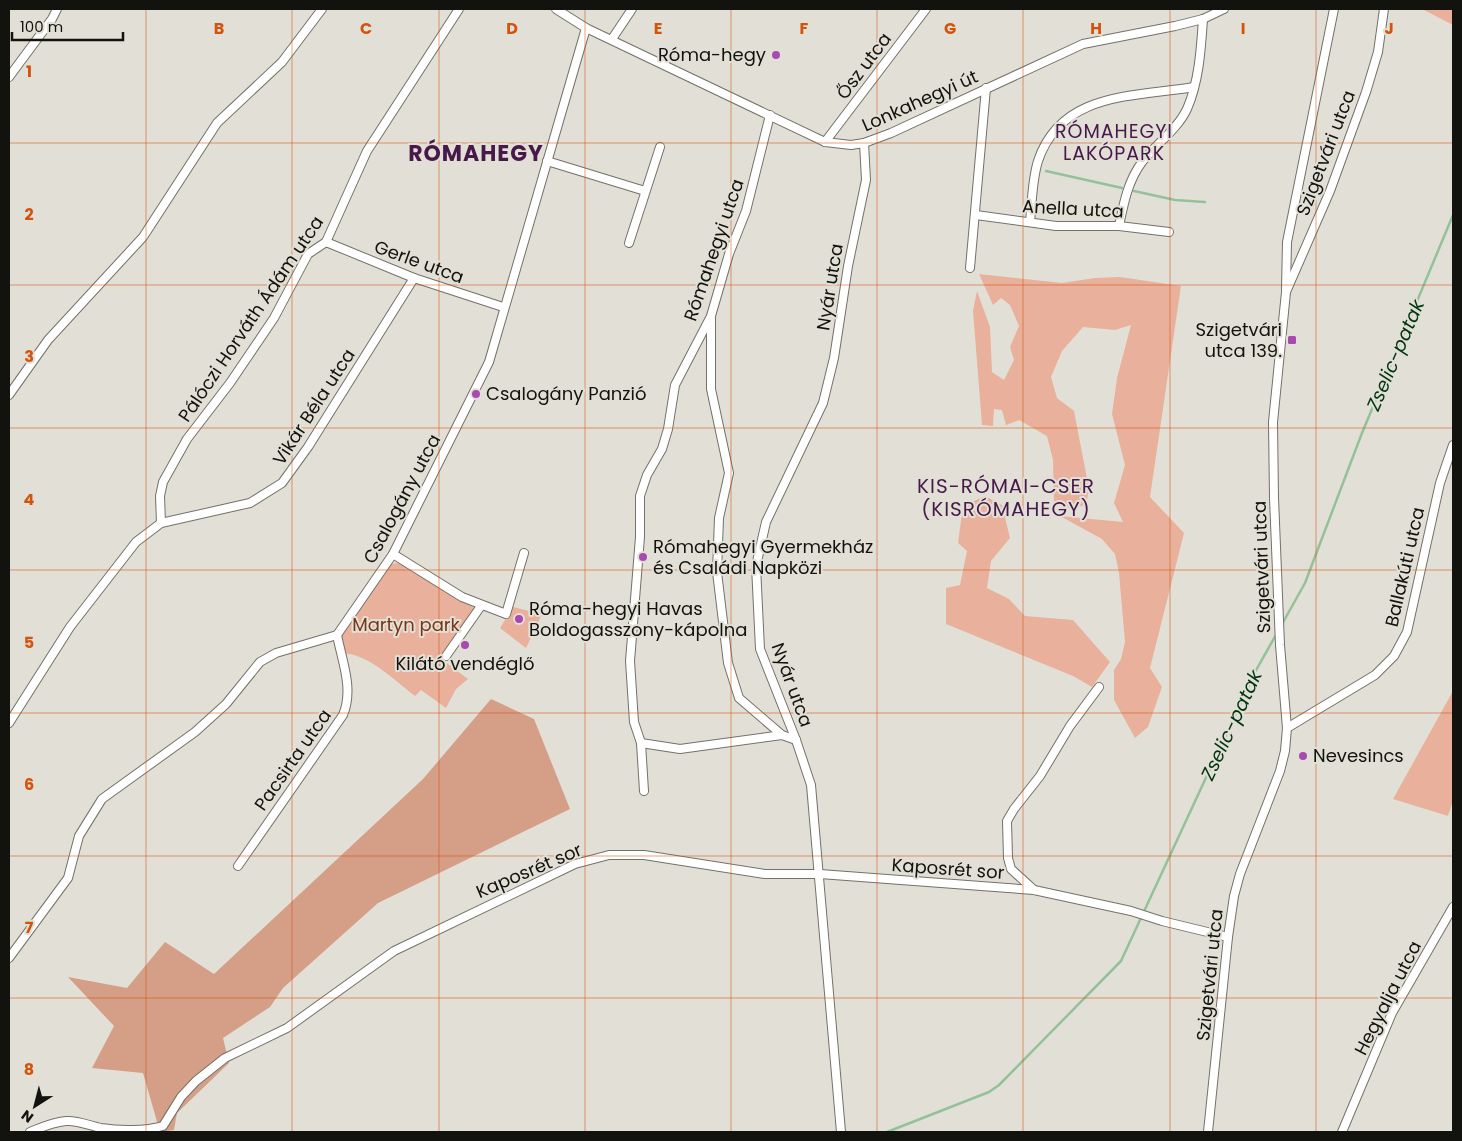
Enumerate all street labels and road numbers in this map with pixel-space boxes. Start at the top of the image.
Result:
street label: Ősz utca [830,27,897,104]
street label: Lonkahegyi út [858,64,982,137]
street label: Szigetvári utca [1290,87,1361,219]
street label: Rómahegyi utca [678,176,750,324]
street label: Anella utca [1022,193,1125,224]
street label: Pálóczi Horváth Ádám utca [172,211,329,427]
street label: Gerle utca [371,234,467,289]
street label: Nyár utca [810,242,849,332]
street label: Vikár Béla utca [267,344,361,470]
street label: Csalogány utca [357,430,446,568]
street label: Szigetvári utca [1247,500,1276,634]
street label: Ballakúti utca [1379,505,1430,629]
street label: Nyár utca [766,639,819,730]
street label: Pacsirta utca [248,704,337,816]
street label: Kaposrét sor [472,837,586,904]
street label: Kaposrét sor [891,852,1005,885]
street label: Szigetvári utca [1190,908,1229,1042]
street label: Hegyalja utca [1348,936,1427,1059]

